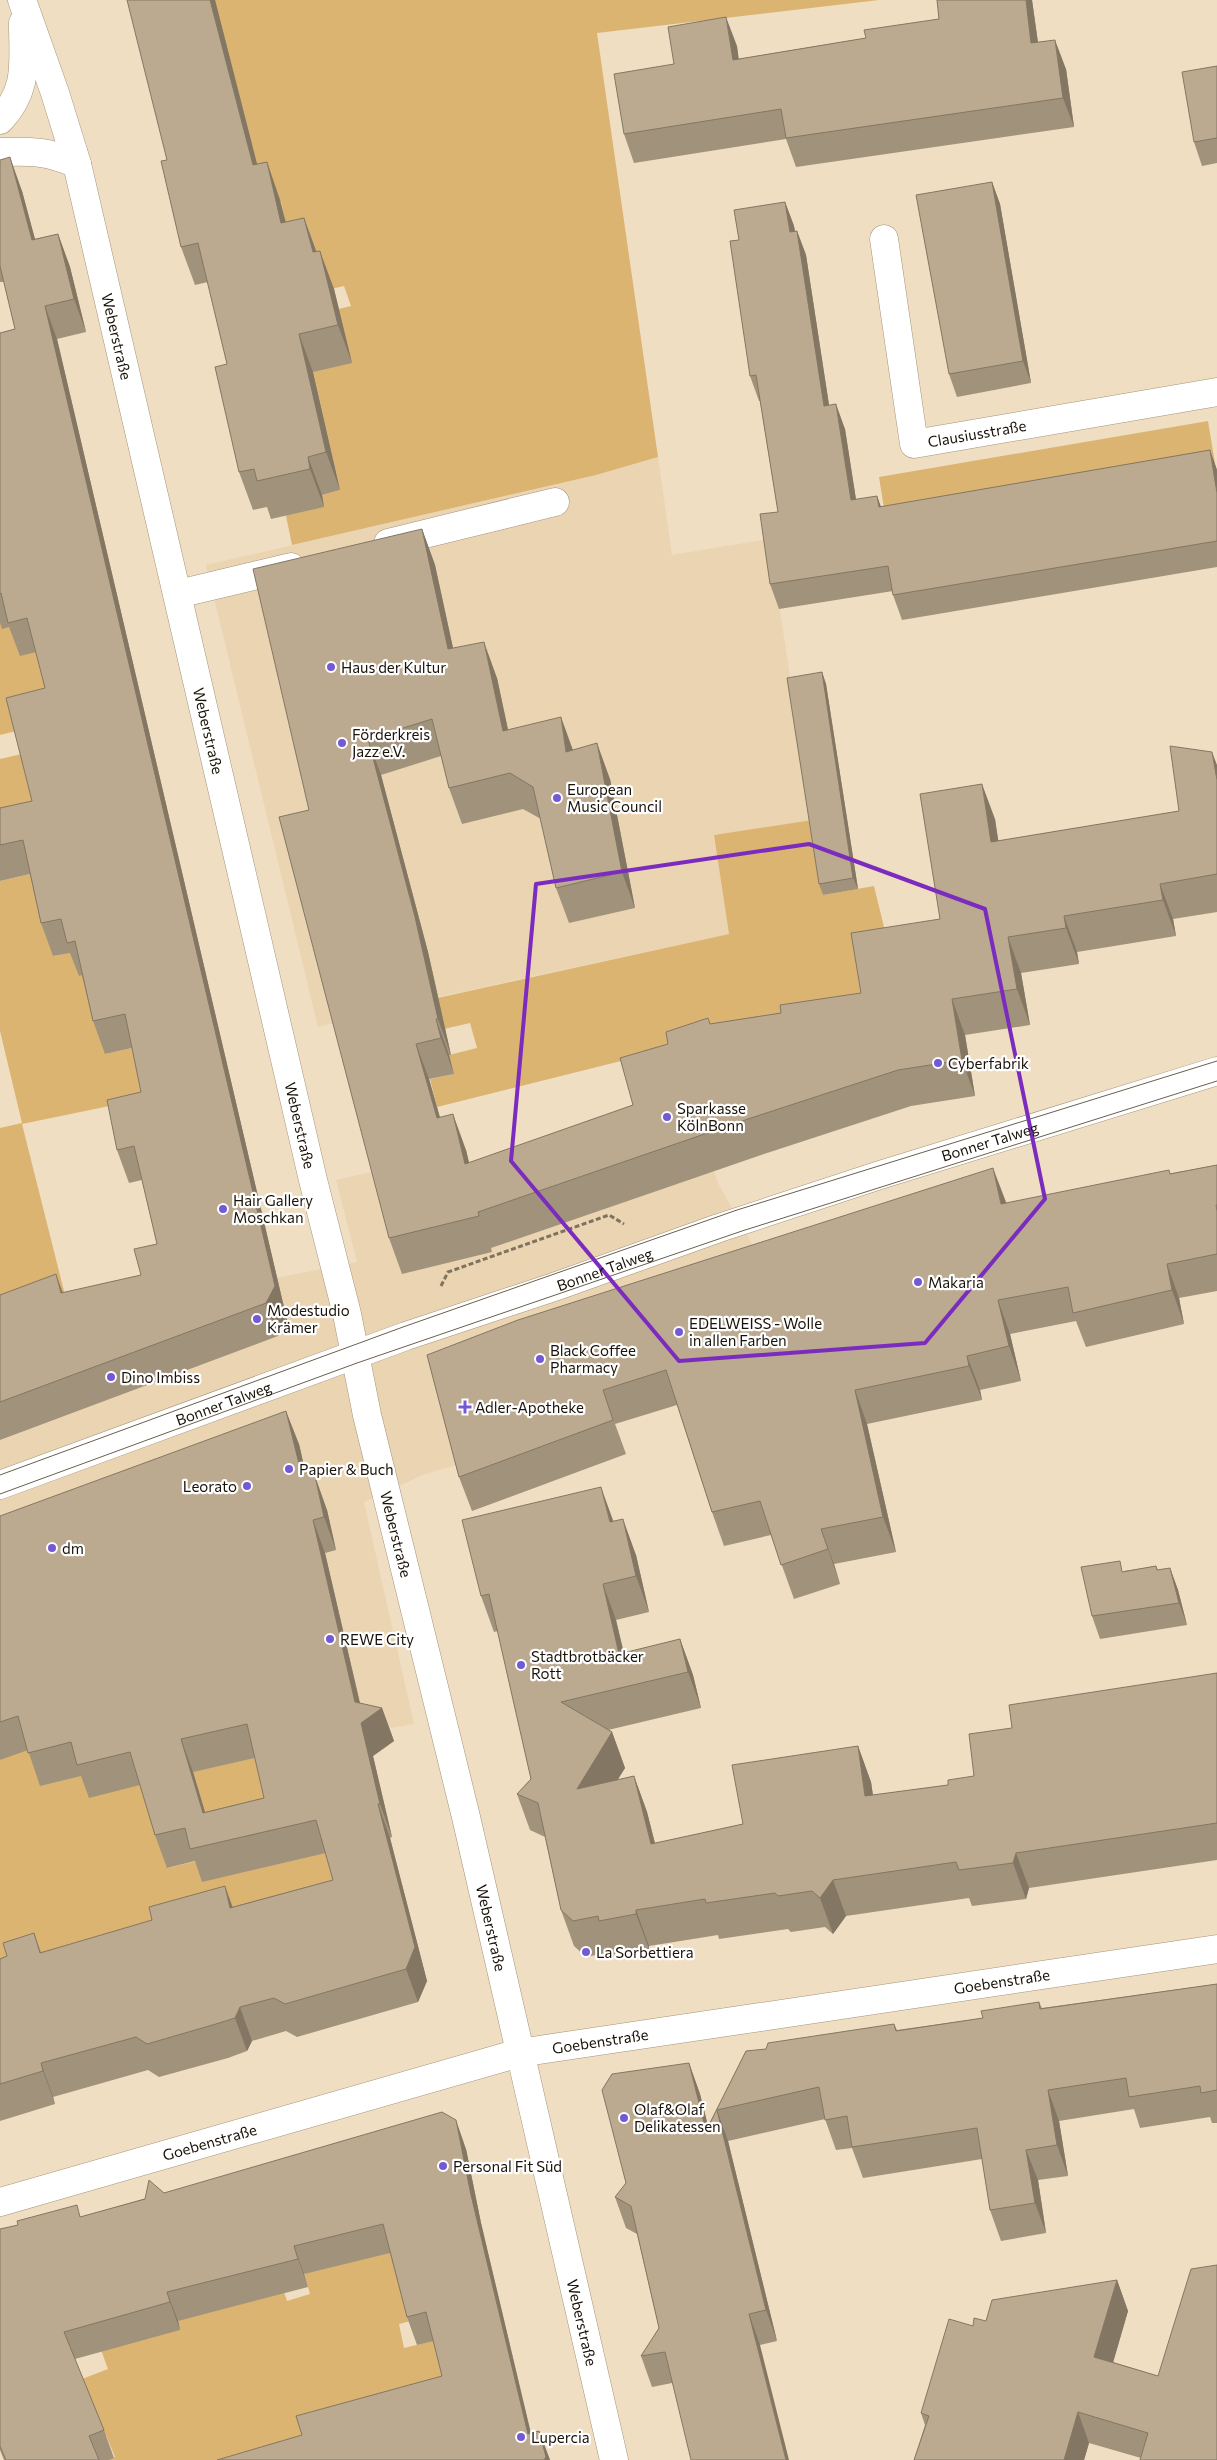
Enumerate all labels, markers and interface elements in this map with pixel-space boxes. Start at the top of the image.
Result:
street label: Weberstraße [98,291,136,382]
street label: Clausiusstraße [926,416,1028,451]
place label: Haus der Kultur [341,658,446,676]
marker: Haus der Kultur [325,661,337,673]
street label: Weberstraße [190,686,227,776]
place label: Förderkreis Jazz e.V. [352,725,430,760]
marker: Förderkreis Jazz e.V. [336,737,348,749]
place label: European Music Council [567,780,662,815]
marker: European Music Council [551,792,563,804]
place label: Cyberfabrik [948,1054,1029,1072]
marker: Cyberfabrik [932,1057,944,1069]
street label: Weberstraße [282,1080,319,1171]
place label: Sparkasse KölnBonn [677,1099,746,1134]
marker: Sparkasse KölnBonn [661,1111,673,1123]
street label: Bonner Talweg [939,1118,1040,1165]
place label: Hair Gallery Moschkan [233,1191,313,1226]
marker: Hair Gallery Moschkan [217,1203,229,1215]
street label: Bonner Talweg [554,1244,655,1294]
place label: Makaria [928,1273,984,1291]
marker: Makaria [912,1276,924,1288]
place label: Modestudio Krämer [267,1301,350,1336]
marker: Modestudio Krämer [251,1313,263,1325]
place label: EDELWEISS - Wolle in allen Farben [689,1314,822,1349]
marker: EDELWEISS - Wolle in allen Farben [673,1326,685,1338]
place label: Black Coffee Pharmacy [550,1341,636,1376]
marker: Black Coffee Pharmacy [534,1353,546,1365]
place label: Dino Imbiss [121,1368,200,1386]
marker: Dino Imbiss [105,1371,117,1383]
street label: Bonner Talweg [173,1377,274,1429]
place label: Adler-Apotheke [475,1398,584,1416]
marker: Adler-Apotheke [459,1401,471,1413]
place label: Papier & Buch [299,1460,394,1478]
marker: Papier & Buch [283,1463,295,1475]
place label: Leorato [183,1477,237,1495]
marker: Leorato [241,1480,253,1492]
street label: Weberstraße [377,1489,416,1579]
place label: dm [62,1539,84,1557]
marker: dm [46,1542,58,1554]
place label: REWE City [340,1630,414,1648]
marker: REWE City [324,1633,336,1645]
place label: Stadtbrotbäcker Rott [531,1647,644,1682]
marker: Stadtbrotbäcker Rott [515,1659,527,1671]
street label: Weberstraße [473,1883,510,1973]
place label: La Sorbettiera [596,1943,694,1961]
marker: La Sorbettiera [580,1946,592,1958]
street label: Goebenstraße [952,1965,1051,1997]
street label: Goebenstraße [551,2025,649,2057]
place label: Olaf&Olaf Delikatessen [634,2100,721,2135]
marker: Olaf&Olaf Delikatessen [618,2112,630,2124]
street label: Goebenstraße [160,2120,259,2164]
place label: Personal Fit Süd [453,2157,562,2175]
marker: Personal Fit Süd [437,2160,449,2172]
street label: Weberstraße [564,2277,601,2368]
place label: Lupercia [531,2428,590,2446]
marker: Lupercia [515,2431,527,2443]

